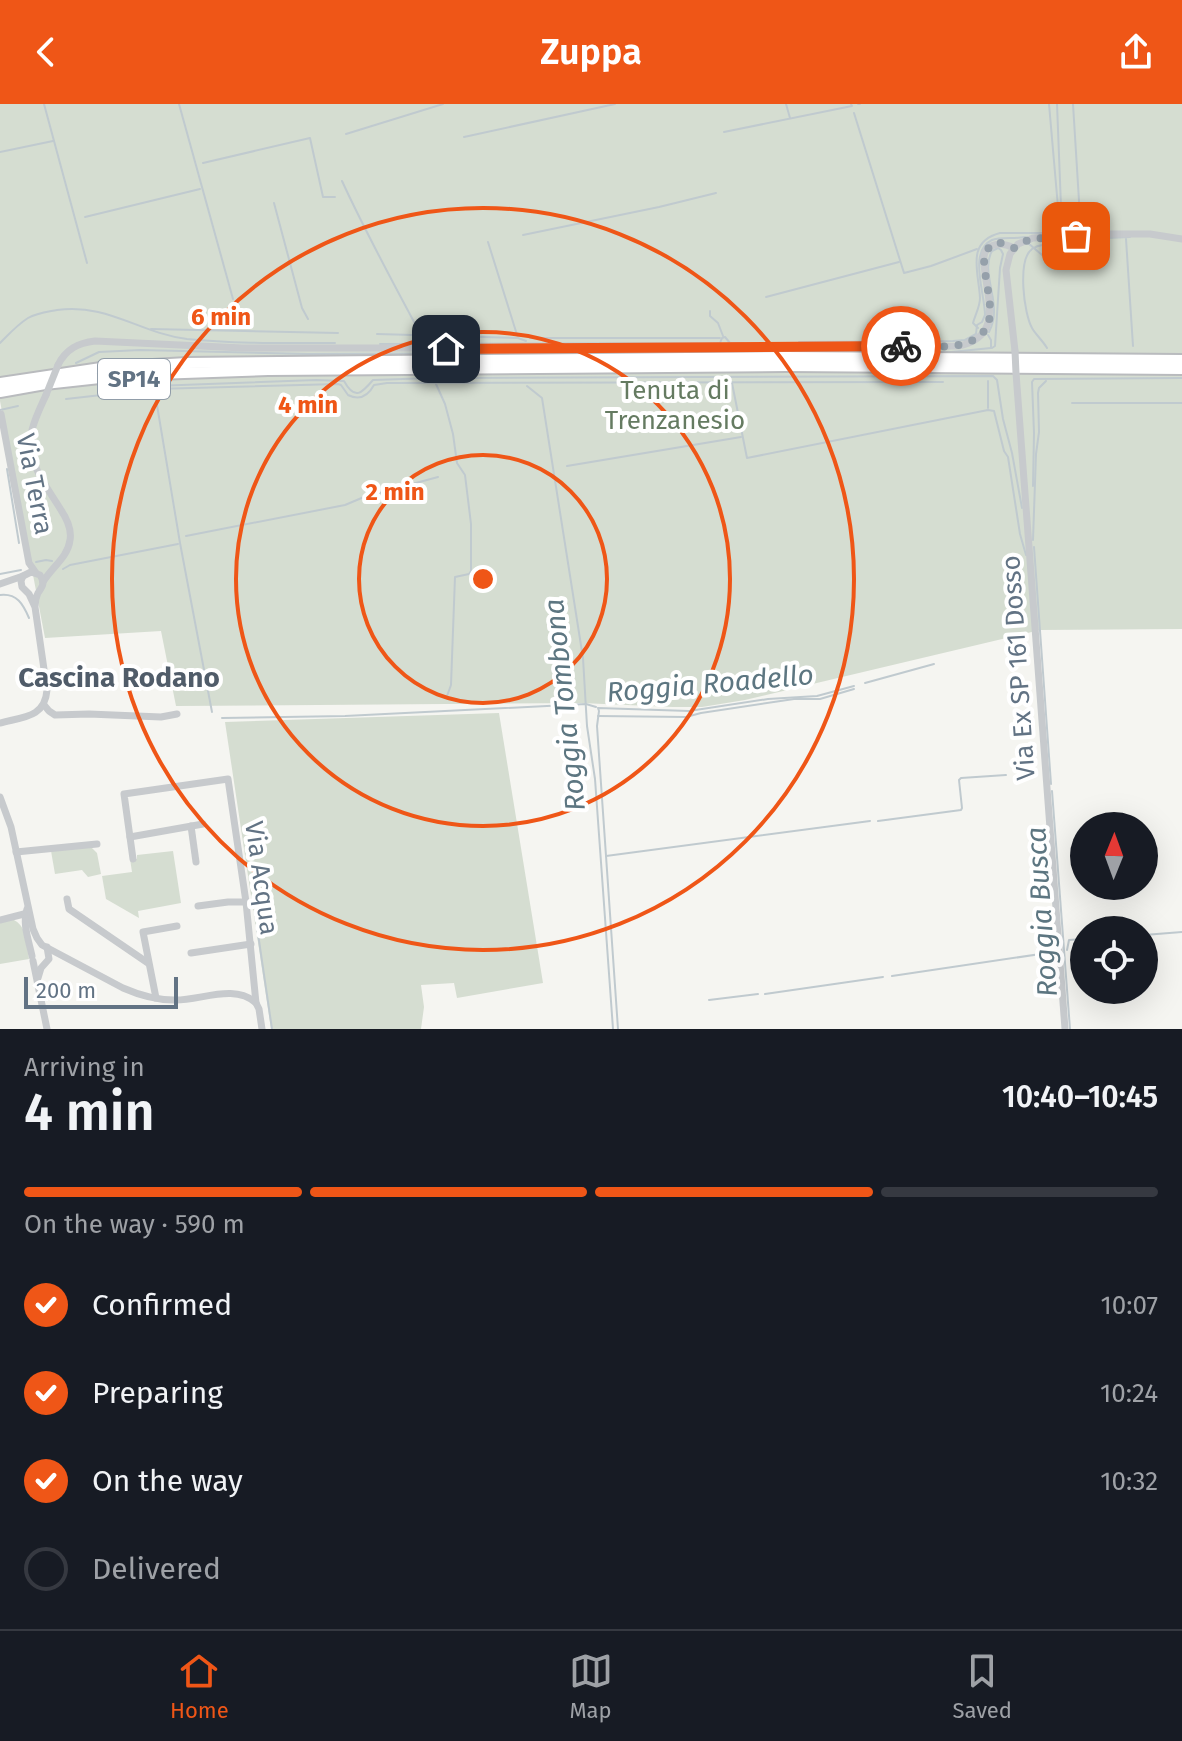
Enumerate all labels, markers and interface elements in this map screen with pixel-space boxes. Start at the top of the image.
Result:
icon: back [24,30,68,74]
text: Zuppa [540,30,642,74]
icon: share [1114,30,1158,74]
pin [1042,202,1110,270]
icon: bag [1054,214,1098,258]
text: 6 min [191,303,251,331]
courier [861,306,941,386]
pin [412,315,480,383]
icon: bike [879,324,923,368]
icon: home [424,327,468,371]
road number: SP14 [98,359,170,399]
park label: Tenuta di Trenzanesio [605,375,745,436]
text: 4 min [278,391,338,419]
street label: Via Terra [10,431,59,537]
text: 2 min [366,478,425,506]
street label: Via Ex SP 161 Dosso [995,554,1042,782]
centre of rings [469,565,497,593]
water label: Roggia Tombona [537,597,592,813]
water label: Roggia Roadello [605,658,815,709]
district label: Cascina Rodano [18,661,220,694]
north arrow [1070,812,1158,900]
map controls [1070,812,1158,1004]
street label: Via Acqua [238,819,285,937]
water label: Roggia Busca [1019,826,1064,998]
button: locate [1070,916,1158,1004]
scale bar [24,973,178,1009]
text: 200 m [36,977,96,1004]
text: Arriving in [24,1052,145,1083]
text: 10:40–10:45 [1002,1079,1158,1115]
text: 4 min [24,1081,155,1144]
text: On the way · 590 m [24,1209,245,1240]
icon: check [24,1283,68,1327]
text: Confirmed [92,1287,232,1323]
text: 10:07 [1100,1290,1158,1321]
icon: check [24,1371,68,1415]
text: Preparing [92,1375,223,1411]
text: 10:24 [1100,1378,1158,1409]
icon: check [24,1459,68,1503]
text: On the way [92,1463,243,1499]
text: 10:32 [1100,1466,1158,1497]
text: Delivered [92,1551,221,1587]
tab: Home [170,1649,229,1724]
tab: Map [569,1649,613,1724]
tab: Saved [953,1649,1012,1724]

